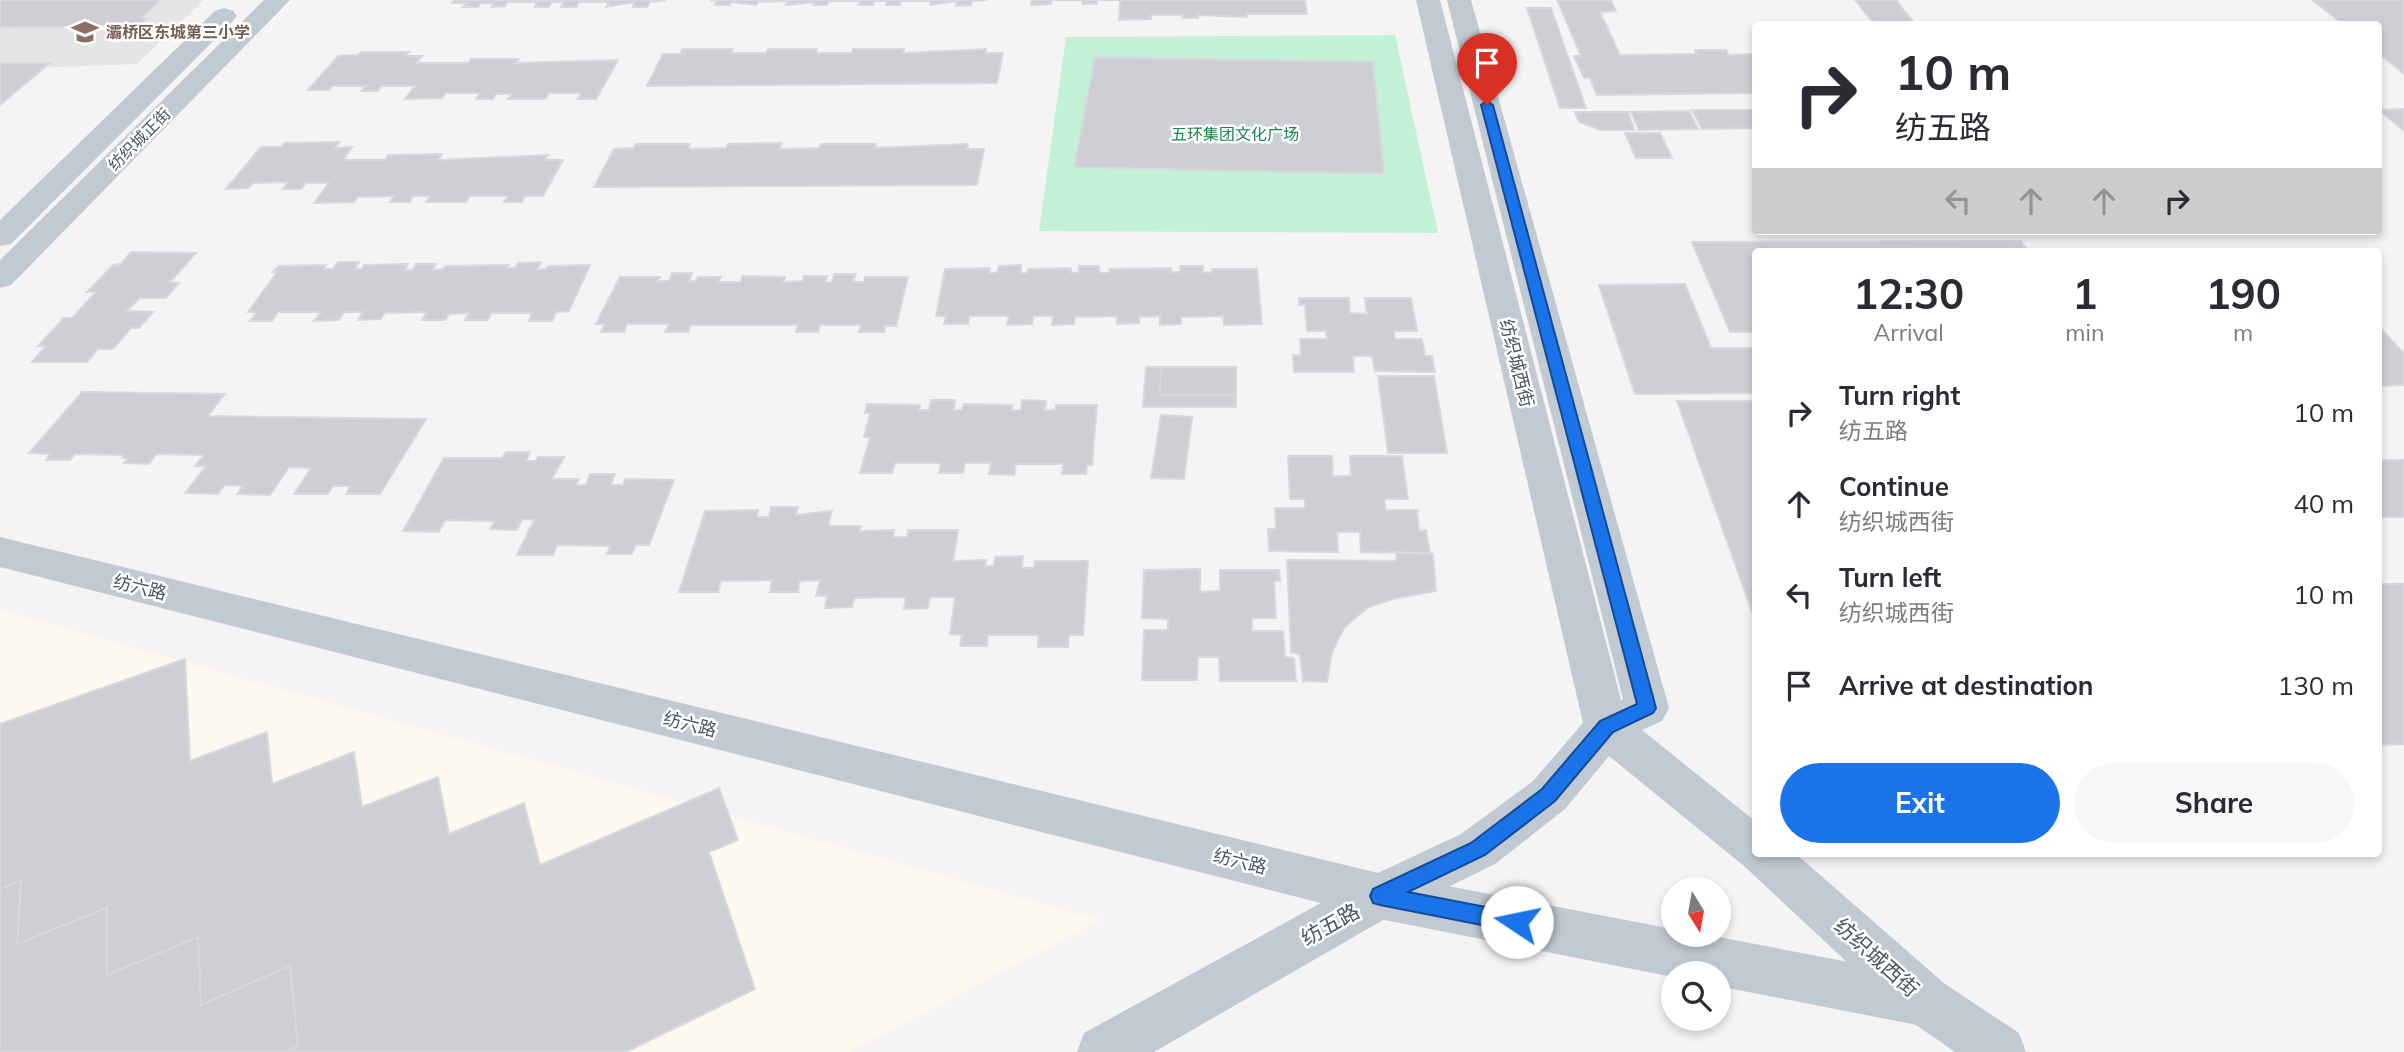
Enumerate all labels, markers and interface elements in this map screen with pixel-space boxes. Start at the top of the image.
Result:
school or university icon: 灞桥区东城第三小学 [70,17,100,47]
place label: 灞桥区东城第三小学 [106,22,250,42]
pin [1457,33,1517,105]
text: 10 m [1895,41,2011,102]
icon: arrive [1468,44,1506,82]
icon: right [1780,49,1871,140]
street label: 纺织城正街 [104,104,174,174]
text: 纺五路 [1895,107,1991,147]
park label: 五环集团文化广场 [1171,124,1299,144]
icon: left [1939,182,1977,220]
icon: ahead [2012,182,2050,220]
icon: ahead [2085,182,2123,220]
icon: right [2158,182,2196,220]
text: 12:30 [1853,267,1964,320]
text: 1 [2072,267,2097,320]
text: 190 [2205,267,2281,320]
street label: 纺织城西街 [1495,317,1539,409]
text: Arrival [1873,318,1944,347]
text: min [2065,318,2104,347]
text: m [2233,318,2253,347]
text: Turn right [1839,379,1960,412]
icon: right [1780,394,1818,432]
text: 10 m [2293,396,2354,429]
text: 纺五路 [1839,416,1908,445]
text: Continue [1839,470,1949,503]
icon: ahead [1780,485,1818,523]
text: 40 m [2293,487,2354,520]
text: 纺织城西街 [1839,507,1954,536]
text: Turn left [1839,561,1941,594]
street label: 纺六路 [111,569,169,605]
icon: left [1780,576,1818,614]
text: 10 m [2293,578,2354,611]
text: 纺织城西街 [1839,598,1954,627]
icon: arrive [1780,667,1818,705]
text: Arrive at destination [1839,669,2094,702]
text: 130 m [2278,669,2354,702]
street label: 纺六路 [661,706,719,742]
button: Exit [1780,763,2060,843]
button: Share [2074,763,2354,843]
street label: 纺六路 [1211,843,1269,879]
north arrow [1661,877,1731,947]
map controls [1661,877,1731,1031]
position arrow [1480,885,1554,959]
street label: 纺五路 [1296,897,1364,951]
street label: 纺织城西街 [1829,912,1925,1002]
button: search [1661,961,1731,1031]

